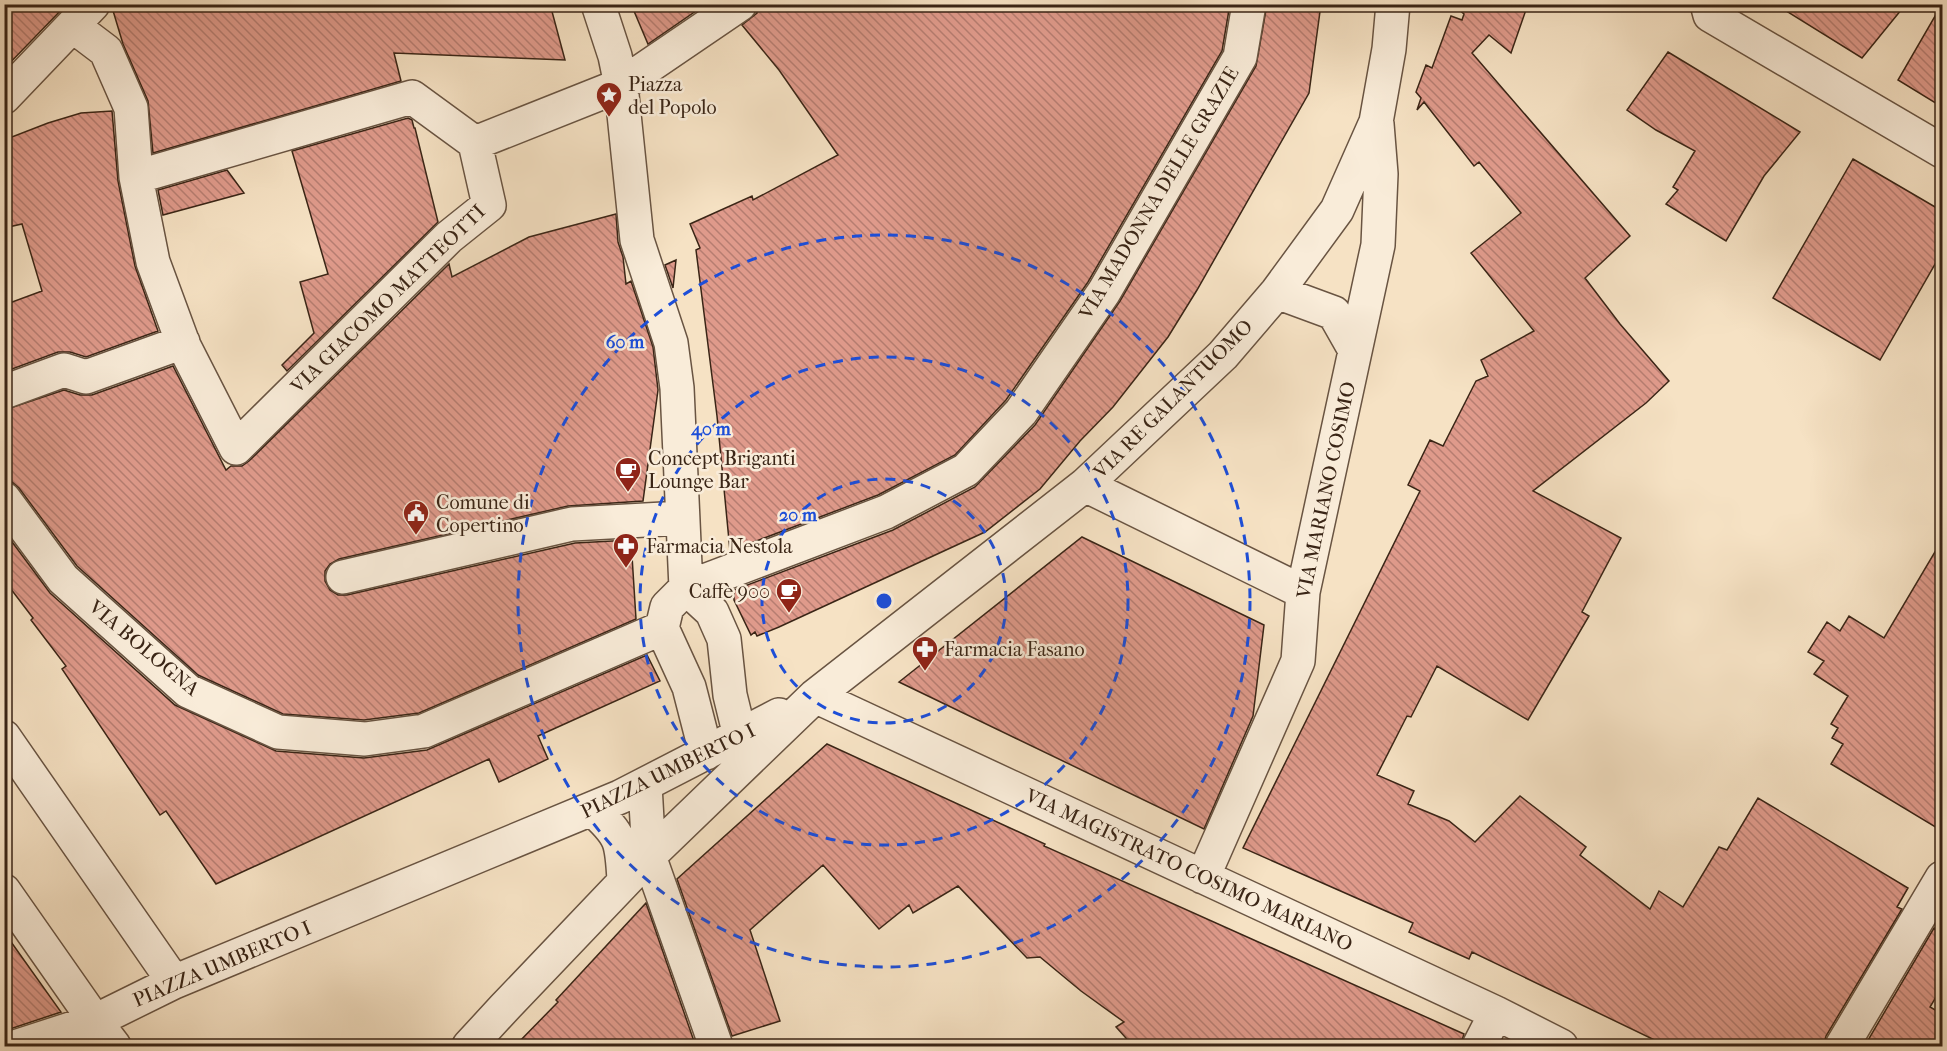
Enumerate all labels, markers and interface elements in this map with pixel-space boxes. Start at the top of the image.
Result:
street label: VIA MADONNA DELLE GRAZIE [1074,63,1244,324]
place label: Piazza del Popolo [628,73,717,119]
place icon: Piazza del Popolo [594,80,624,118]
street label: VIA GIACOMO MATTEOTTI [285,200,490,399]
street label: VIA RE GALANTUOMO [1088,315,1257,484]
text: 60 m [606,332,645,353]
street label: VIA MARIANO COSIMO [1292,380,1360,601]
text: 40 m [690,419,732,440]
place label: Concept Briganti Lounge Bar [648,447,796,493]
cafe icon: Concept Briganti Lounge Bar [613,455,643,493]
place label: Comune di Copertino [436,491,530,537]
public building icon: Comune di Copertino [401,498,431,536]
text: 20 m [779,505,818,526]
pharmacy icon: Farmacia Nestola [611,531,641,569]
place label: Farmacia Nestola [646,535,793,558]
cafe icon: Caffè 900 [774,576,804,614]
place label: Caffè 900 [689,580,770,603]
centre of rings [874,591,894,611]
street label: VIA BOLOGNA [84,595,204,701]
pharmacy icon: Farmacia Fasano [910,634,940,672]
place label: Farmacia Fasano [944,638,1085,661]
street label: PIAZZA UMBERTO I [577,719,759,823]
street label: VIA MAGISTRATO COSIMO MARIANO [1021,783,1356,956]
street label: PIAZZA UMBERTO I [129,916,315,1012]

